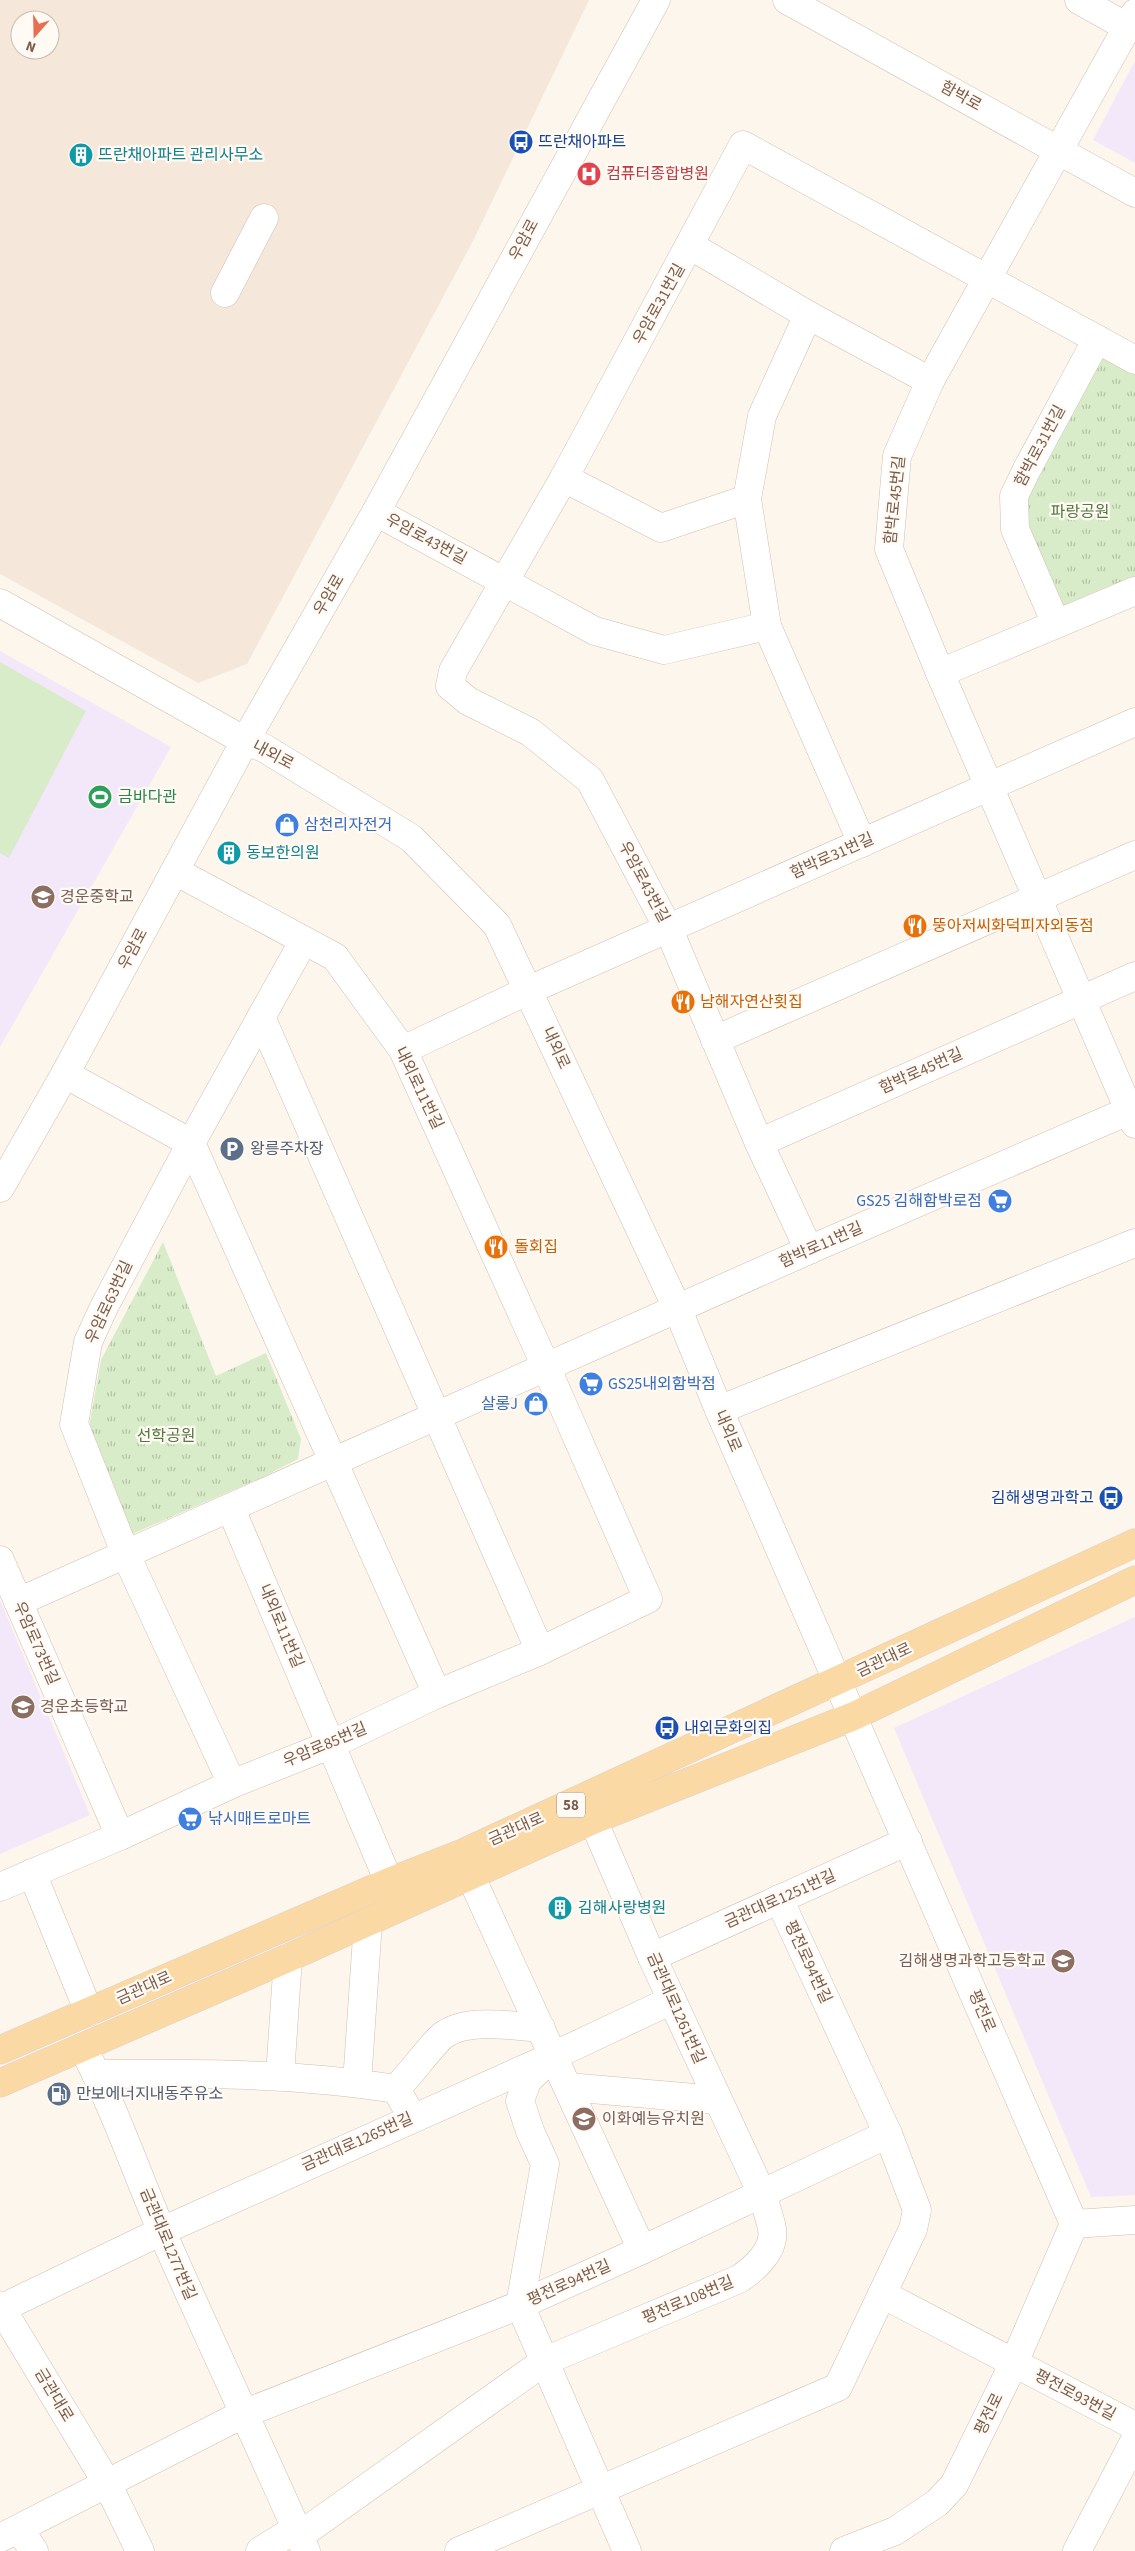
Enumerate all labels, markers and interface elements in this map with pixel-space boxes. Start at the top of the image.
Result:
north arrow [10,10,60,60]
text: N [23,35,39,57]
street label: 함박로 [936,76,986,116]
bus stop icon: 뜨란채아파트 [508,129,534,155]
place label: 뜨란채아파트 [538,131,626,153]
building icon: 뜨란채아파트 관리사무소 [68,142,94,168]
place label: 뜨란채아파트 관리사무소 [98,144,263,166]
hospital icon: 컴퓨터종합병원 [576,161,602,187]
place label: 컴퓨터종합병원 [606,163,709,185]
street label: 우암로 [504,215,544,265]
street label: 우암로31번길 [628,260,690,348]
street label: 함박로31번길 [1009,401,1071,491]
street label: 함박로45번길 [879,454,911,546]
park label: 파랑공원 [1051,501,1109,523]
street label: 우암로43번길 [381,508,471,570]
street label: 우암로 [308,570,350,620]
street label: 내외로 [248,735,298,775]
sports icon: 금바다관 [87,784,113,810]
place label: 금바다관 [118,786,177,808]
shop icon: 삼천리자전거 [274,812,300,838]
place label: 삼천리자전거 [304,814,392,836]
street label: 함박로31번길 [787,828,877,884]
street label: 우암로43번길 [613,837,675,927]
building icon: 동보한의원 [216,840,242,866]
place label: 동보한의원 [246,842,320,864]
school or university icon: 경운중학교 [30,884,56,910]
place label: 경운중학교 [60,886,134,908]
restaurant icon: 뚱아저씨화덕피자외동점 [902,913,928,939]
place label: 뚱아저씨화덕피자외동점 [932,915,1094,937]
street label: 우암로 [113,924,153,974]
restaurant icon: 남해자연산횟집 [670,989,696,1015]
place label: 남해자연산횟집 [700,991,803,1013]
street label: 내외로 [537,1023,575,1073]
street label: 내외로11번길 [389,1043,449,1133]
street label: 함박로45번길 [876,1043,966,1099]
parking icon: 왕릉주차장 [219,1136,245,1162]
place label: 왕릉주차장 [250,1138,324,1160]
supermarket icon: GS25 김해함박로점 [987,1188,1013,1214]
place label: GS25 김해함박로점 [856,1190,982,1212]
street label: 함박로11번길 [776,1217,866,1273]
restaurant icon: 돌회집 [483,1234,509,1260]
place label: 돌회집 [514,1236,558,1258]
street label: 우암로63번길 [80,1257,138,1347]
supermarket icon: GS25내외함박점 [578,1371,604,1397]
place label: GS25내외함박점 [608,1373,716,1395]
shop icon: 살롱J [523,1391,549,1417]
place label: 살롱J [481,1393,518,1415]
street label: 내외로 [709,1406,747,1456]
park label: 선학공원 [137,1425,195,1447]
bus stop icon: 김해생명과학고 [1098,1485,1124,1511]
place label: 김해생명과학고 [991,1487,1094,1509]
street label: 내외로11번길 [253,1581,309,1671]
street label: 우암로73번길 [8,1598,64,1688]
street label: 금관대로 [853,1637,916,1682]
school or university icon: 경운초등학교 [10,1694,36,1720]
place label: 경운초등학교 [40,1696,128,1718]
bus stop icon: 내외문화의집 [654,1715,680,1741]
street label: 우암로85번길 [280,1717,370,1773]
place label: 내외문화의집 [684,1717,772,1739]
road number: 58 [557,1792,585,1818]
supermarket icon: 낚시매트로마트 [177,1806,203,1832]
street label: 금관대로 [485,1807,548,1851]
place label: 낚시매트로마트 [208,1808,311,1830]
street label: 금관대로1251번길 [721,1865,839,1933]
building icon: 김해사랑병원 [547,1895,573,1921]
place label: 김해사랑병원 [578,1897,666,1919]
street label: 평전로94번길 [779,1917,837,2007]
school or university icon: 김해생명과학고등학교 [1050,1948,1076,1974]
street label: 금관대로1261번길 [642,1949,710,2067]
place label: 김해생명과학고등학교 [899,1950,1046,1972]
street label: 금관대로 [113,1966,176,2010]
street label: 평전로 [963,1986,1001,2036]
fuel station icon: 만보에너지내동주유소 [46,2081,72,2107]
place label: 만보에너지내동주유소 [76,2083,223,2105]
school or university icon: 이화예능유치원 [571,2106,597,2132]
street label: 금관대로1265번길 [298,2108,416,2176]
place label: 이화예능유치원 [602,2108,705,2130]
street label: 금관대로1277번길 [134,2184,202,2304]
street label: 평전로94번길 [524,2255,614,2311]
street label: 평전로108번길 [639,2271,737,2329]
street label: 금관대로 [29,2364,79,2426]
street label: 평전로93번길 [1030,2364,1120,2426]
street label: 평전로 [969,2389,1009,2439]

